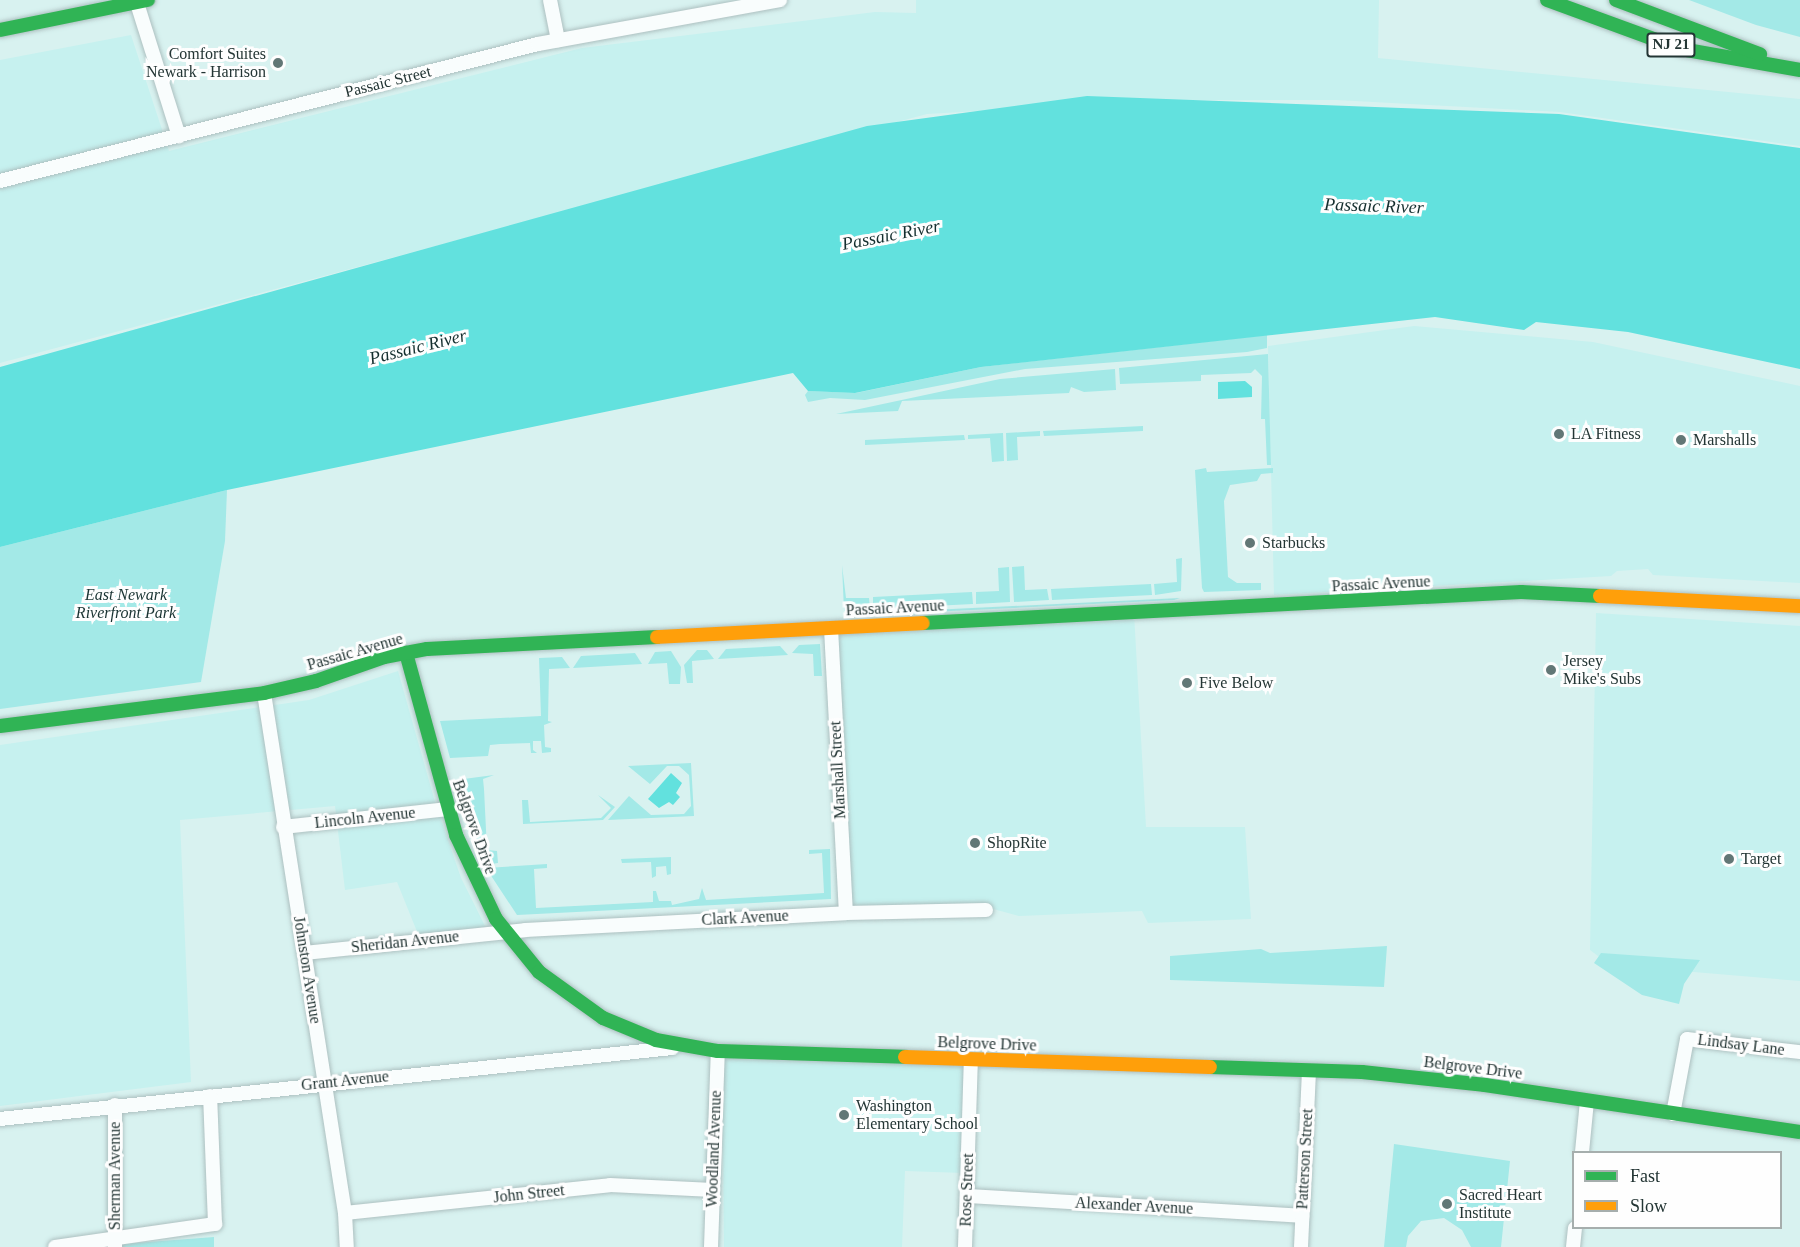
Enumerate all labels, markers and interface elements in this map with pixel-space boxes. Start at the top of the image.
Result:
road number: NJ 21 [1646,33,1696,57]
place label: Comfort Suites Newark - Harrison [146,44,266,82]
marker: Comfort Suites Newark - Harrison [271,56,285,70]
street label: Passaic Street [343,62,433,102]
water label: Passaic River [1324,193,1424,219]
water label: Passaic River [840,215,942,255]
water label: Passaic River [367,324,469,370]
place label: LA Fitness [1571,424,1642,444]
marker: LA Fitness [1552,427,1566,441]
place label: Marshalls [1693,430,1756,450]
marker: Marshalls [1674,433,1688,447]
place label: Starbucks [1262,533,1325,553]
marker: Starbucks [1243,536,1257,550]
street label: Passaic Avenue [1331,572,1431,596]
park label: East Newark Riverfront Park [76,585,176,623]
street label: Passaic Avenue [845,596,945,620]
street label: Passaic Avenue [304,629,406,675]
place label: Jersey Mike's Subs [1563,651,1641,689]
marker: Jersey Mike's Subs [1544,663,1558,677]
place label: Five Below [1199,673,1273,693]
marker: Five Below [1180,676,1194,690]
street label: Marshall Street [826,720,850,820]
street label: Belgrove Drive [448,777,500,877]
street label: Lincoln Avenue [313,803,417,833]
place label: ShopRite [987,833,1047,853]
marker: ShopRite [968,836,982,850]
place label: Target [1741,849,1781,869]
marker: Target [1722,852,1736,866]
street label: Clark Avenue [700,906,790,930]
street label: Johnston Avenue [289,914,325,1026]
street label: Sheridan Avenue [350,927,460,957]
street label: Lindsay Lane [1696,1030,1786,1060]
street label: Belgrove Drive [937,1033,1037,1055]
street label: Belgrove Drive [1423,1052,1523,1084]
street label: Grant Avenue [300,1067,390,1095]
street label: Woodland Avenue [702,1090,726,1208]
place label: Washington Elementary School [856,1096,978,1134]
marker: Washington Elementary School [837,1108,851,1122]
street label: Patterson Street [1293,1108,1317,1210]
street label: Sherman Avenue [105,1121,125,1231]
legend [1572,1151,1782,1229]
street label: Rose Street [956,1153,978,1227]
text: Fast [1630,1166,1660,1186]
street label: John Street [492,1181,566,1207]
place label: Sacred Heart Institute [1459,1185,1542,1223]
street label: Alexander Avenue [1074,1193,1194,1219]
text: Slow [1630,1196,1667,1216]
marker: Sacred Heart Institute [1440,1197,1454,1211]

